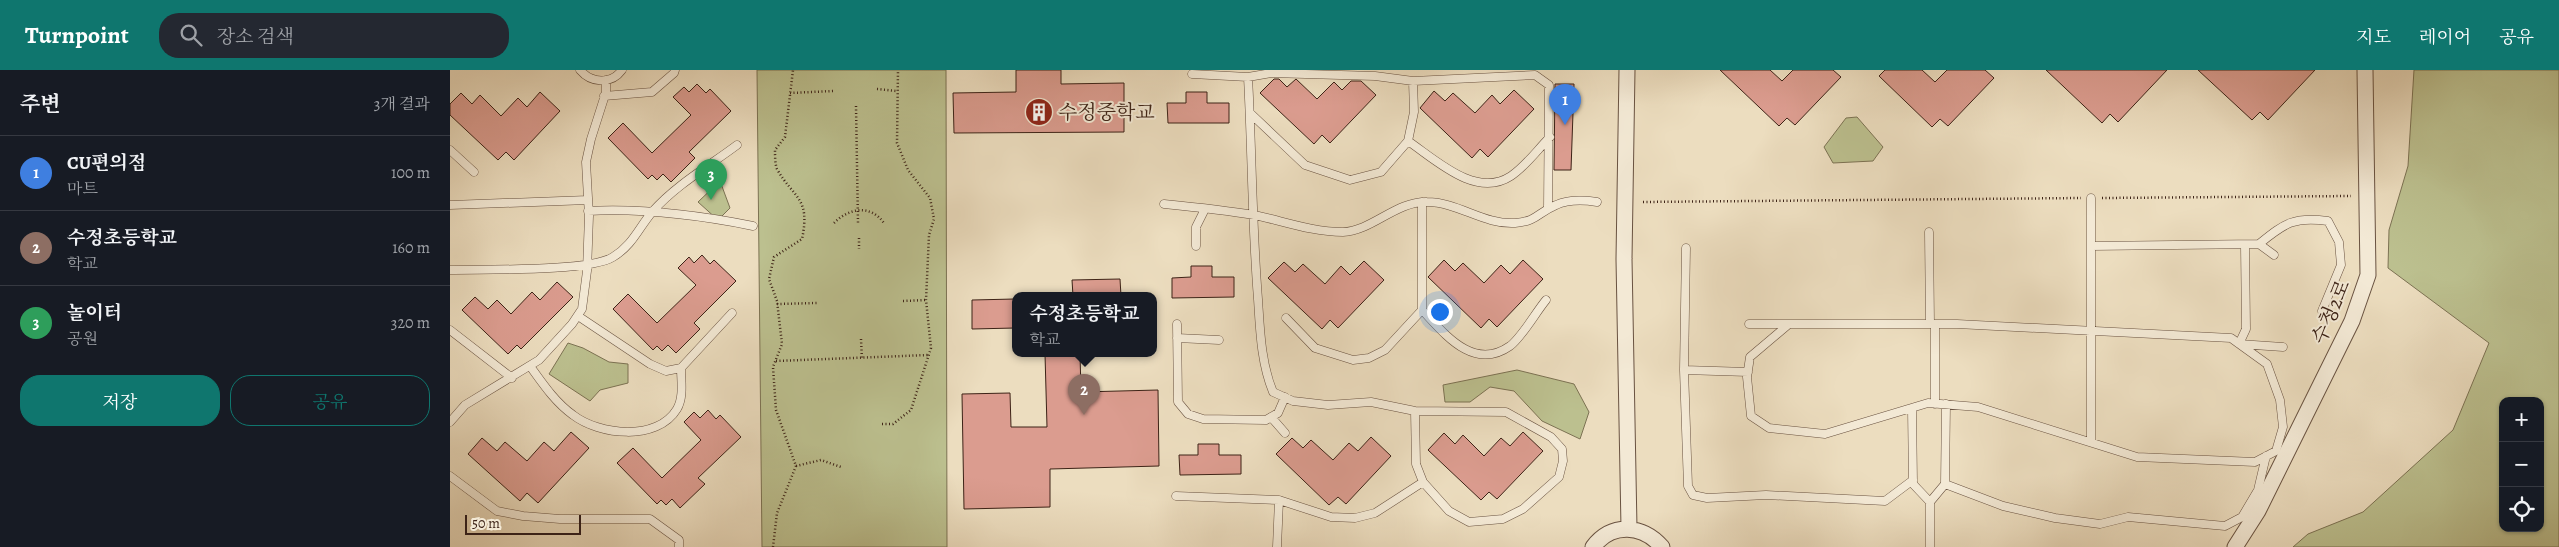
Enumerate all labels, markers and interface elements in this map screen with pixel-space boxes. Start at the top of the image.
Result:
search box [159,13,509,58]
text: Turnpoint [25,19,129,51]
icon: search [177,21,205,49]
text: 장소 검색 [217,24,294,50]
text: 지도 [2356,25,2391,49]
text: 레이어 [2419,25,2471,49]
text: 공유 [2499,25,2534,49]
pin: 1 [1549,84,1581,125]
text: 주변 [20,90,61,118]
text: 3개 결과 [374,93,430,115]
building icon: 수정중학교 [1024,97,1054,127]
place label: 수정중학교 [1058,99,1155,126]
text: CU편의점 [67,150,146,176]
pin: 3 [695,159,727,200]
text: 1 [33,162,39,184]
text: 100 m [391,162,430,184]
text: 마트 [67,178,98,200]
text: 수정초등학교 [67,225,177,251]
text: 2 [32,237,40,259]
text: 160 m [392,237,430,259]
text: 학교 [67,253,98,275]
street label: 수청2로 [2305,276,2357,348]
popup [1012,292,1157,357]
your location [1427,299,1453,325]
text: 놀이터 [67,300,122,326]
text: 수정초등학교 [1029,301,1140,327]
text: 3 [33,312,39,334]
text: 320 m [391,312,430,334]
text: 공원 [67,328,98,350]
text: 학교 [1029,329,1060,351]
pin: 2 [1068,374,1100,415]
button: 저장 [20,375,220,426]
button: 공유 [230,375,430,426]
map controls [2499,397,2544,532]
button: + [2499,397,2544,442]
button: − [2499,442,2544,487]
button: locate [2499,487,2544,532]
scale bar [465,512,581,535]
text: 50 m [472,514,500,533]

